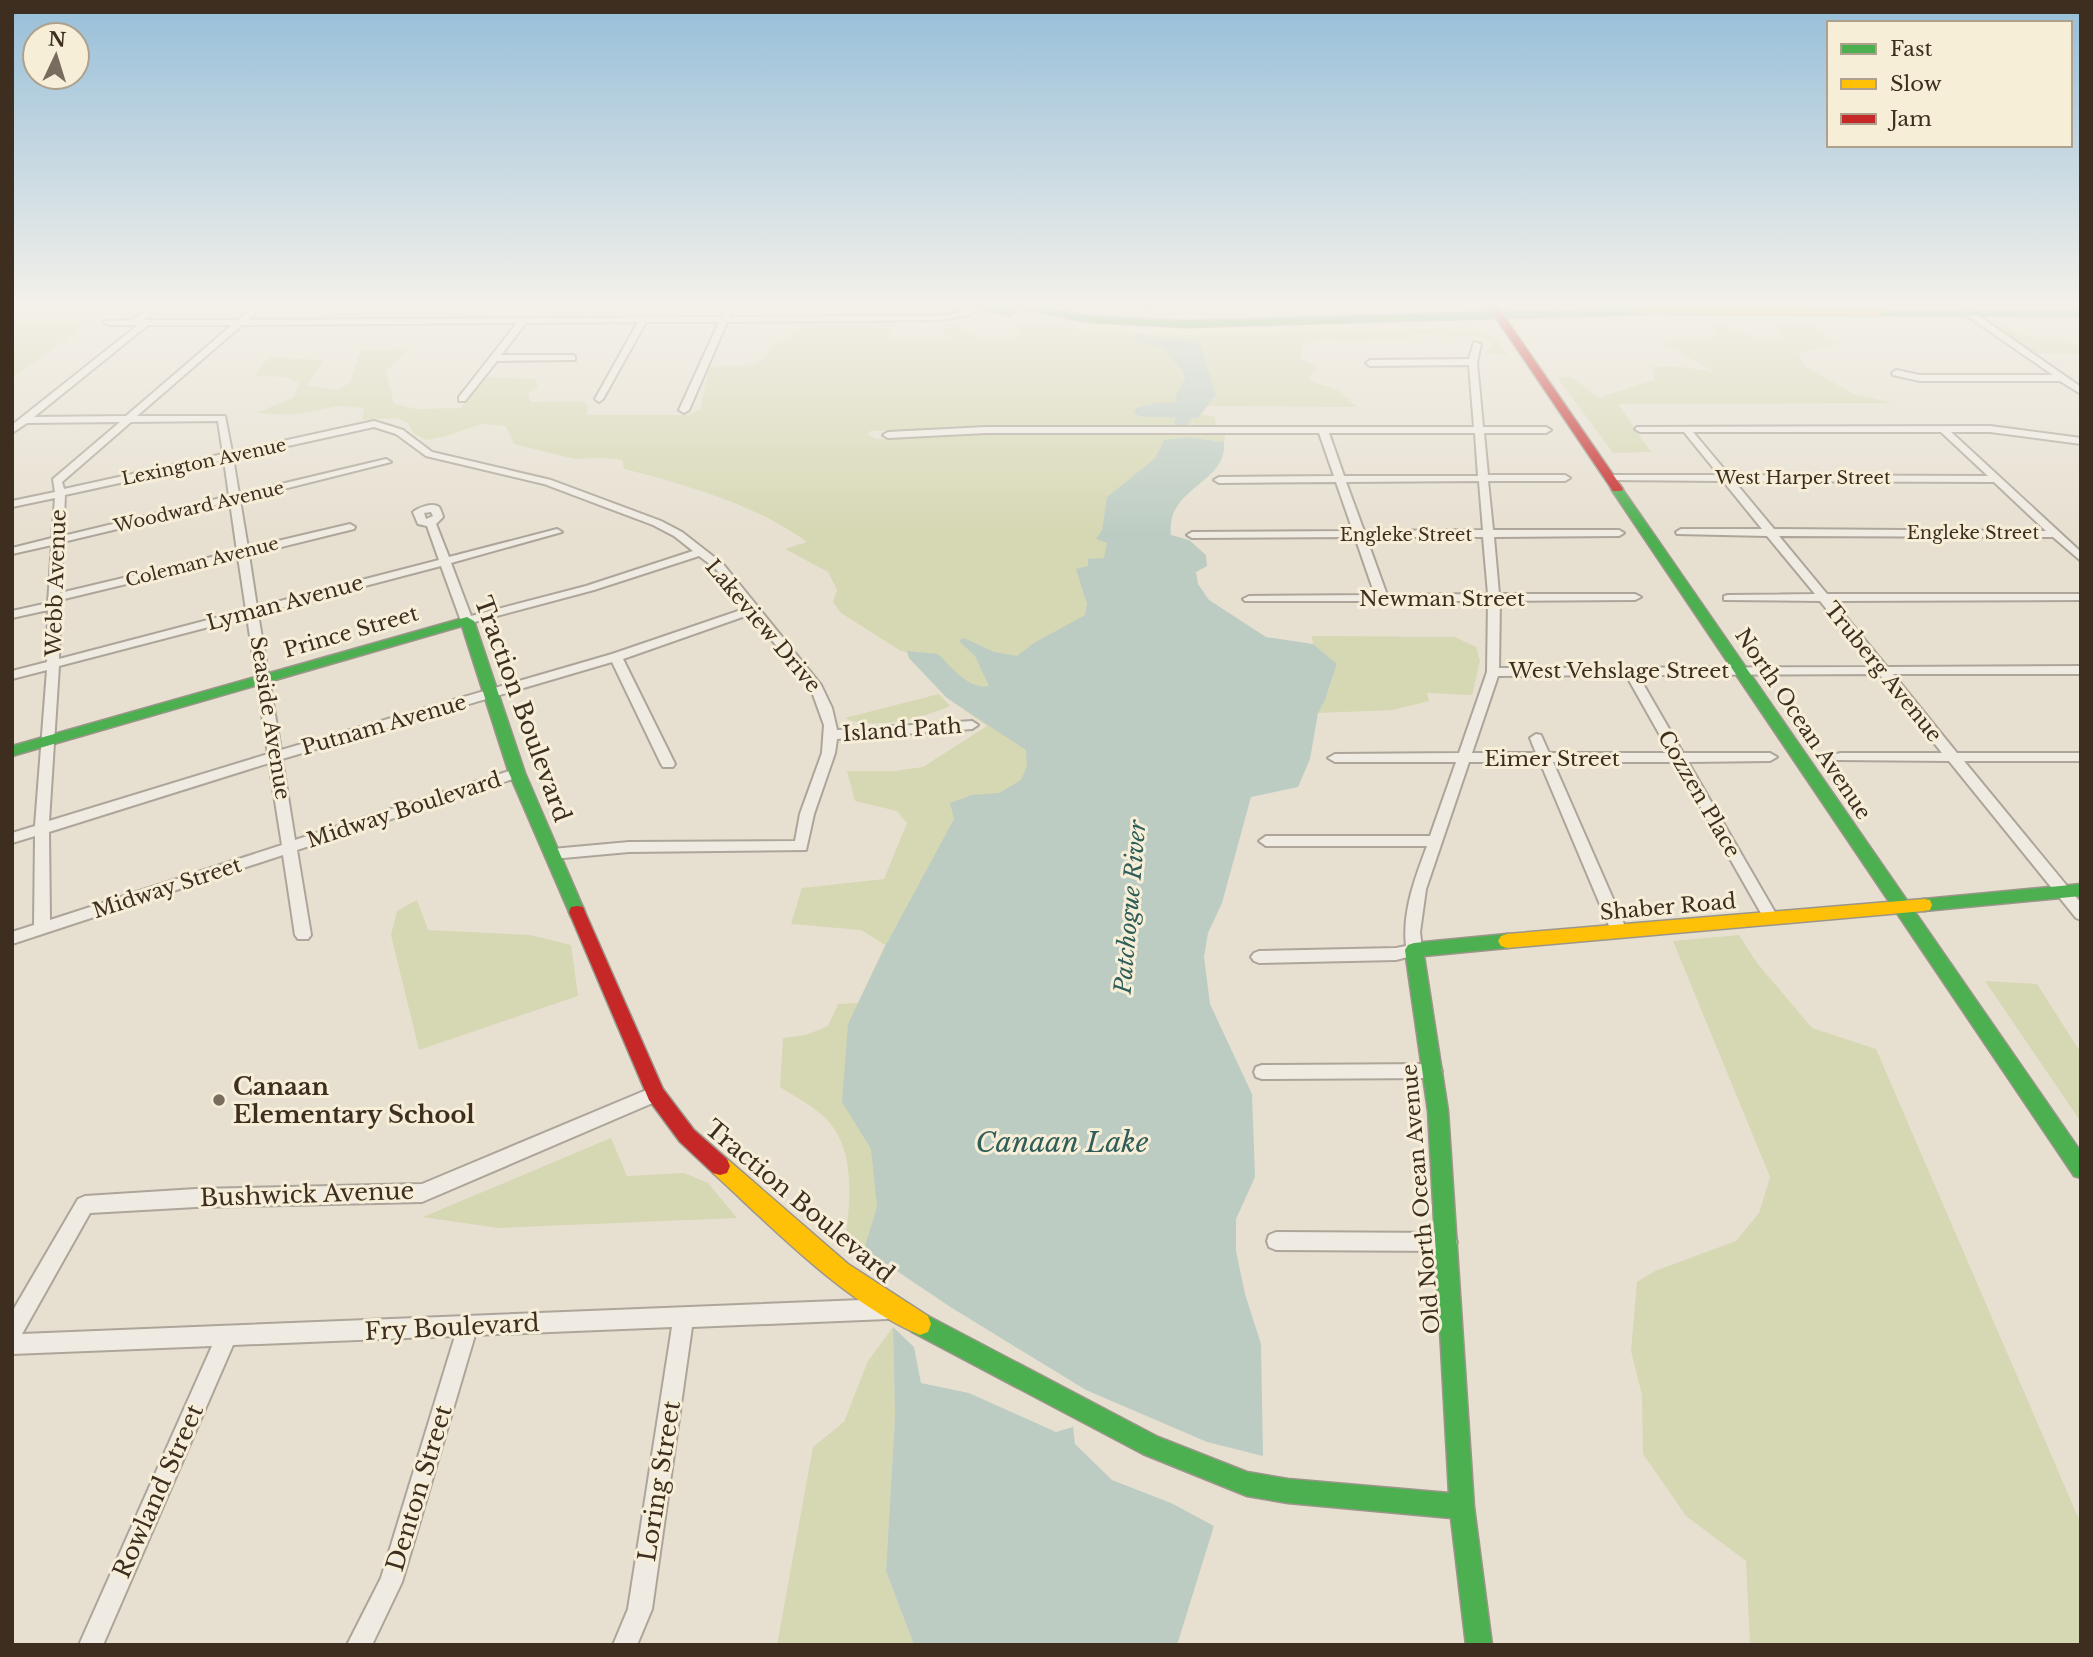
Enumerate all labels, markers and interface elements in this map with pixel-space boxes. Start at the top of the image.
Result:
north arrow [21,21,91,91]
legend [1827,21,2072,147]
text: N [47,27,67,52]
text: Fast [1890,36,1932,62]
text: Slow [1890,71,1942,97]
text: Jam [1887,106,1932,132]
street label: Lexington Avenue [120,434,288,490]
street label: West Harper Street [1714,467,1891,489]
street label: Woodward Avenue [111,477,286,538]
street label: Webb Avenue [40,509,72,658]
street label: Engleke Street [1907,522,2039,544]
street label: Engleke Street [1340,524,1472,546]
street label: Coleman Avenue [123,532,281,592]
street label: Lakeview Drive [700,554,826,698]
street label: Lyman Avenue [204,570,366,636]
street label: Newman Street [1359,586,1525,612]
street label: Traction Boulevard [469,592,577,826]
street label: Truberg Avenue [1819,597,1947,747]
street label: Prince Street [281,600,421,664]
street label: North Ocean Avenue [1729,624,1877,824]
street label: Seaside Avenue [244,634,296,802]
street label: West Vehslage Street [1508,658,1729,684]
street label: Putnam Avenue [299,689,469,761]
street label: Island Path [842,713,962,747]
street label: Cozzen Place [1652,726,1746,862]
street label: Eimer Street [1484,746,1620,772]
street label: Midway Boulevard [304,766,504,854]
water label: Patchogue River [1108,818,1152,996]
street label: Midway Street [89,852,245,924]
street label: Shaber Road [1599,888,1737,926]
street label: Old North Ocean Avenue [1396,1063,1446,1335]
place label: Canaan Elementary School [233,1072,475,1129]
marker: Canaan Elementary School [211,1092,227,1108]
street label: Traction Boulevard [699,1113,901,1289]
water label: Canaan Lake [975,1125,1149,1160]
street label: Bushwick Avenue [199,1176,415,1212]
street label: Fry Boulevard [364,1308,540,1346]
street label: Loring Street [632,1398,686,1564]
street label: Rowland Street [107,1400,209,1582]
street label: Denton Street [380,1402,458,1574]

